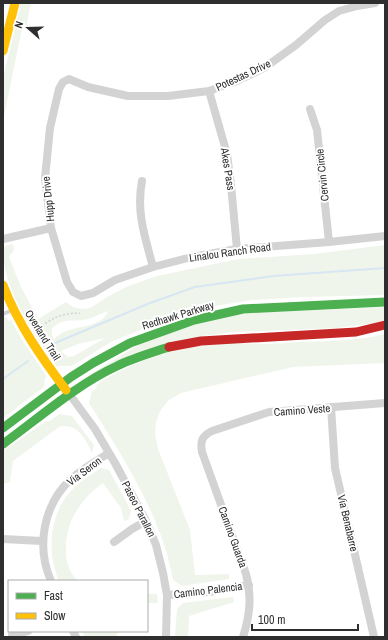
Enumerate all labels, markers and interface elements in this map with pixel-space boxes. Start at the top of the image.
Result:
north arrow [8,8,48,48]
text: N [11,19,26,30]
street label: Potestas Drive [213,56,273,94]
street label: Akes Pass [218,146,238,192]
street label: Cervin Circle [312,148,332,202]
street label: Hupp Drive [39,176,57,222]
street label: Linalou Ranch Road [188,239,272,265]
street label: Redhawk Parkway [140,297,216,333]
street label: Overland Trail [22,307,64,363]
street label: Camino Veste [273,401,331,419]
street label: Via Seron [64,453,104,489]
street label: Paseo Parallon [119,479,159,539]
street label: Via Benabarre [335,493,361,553]
street label: Camino Guarda [215,504,251,570]
street label: Camino Palencia [173,579,243,601]
legend [8,580,148,632]
text: Fast [44,588,63,604]
scale bar [252,606,358,632]
text: Slow [44,608,66,624]
text: 100 m [258,612,285,628]

